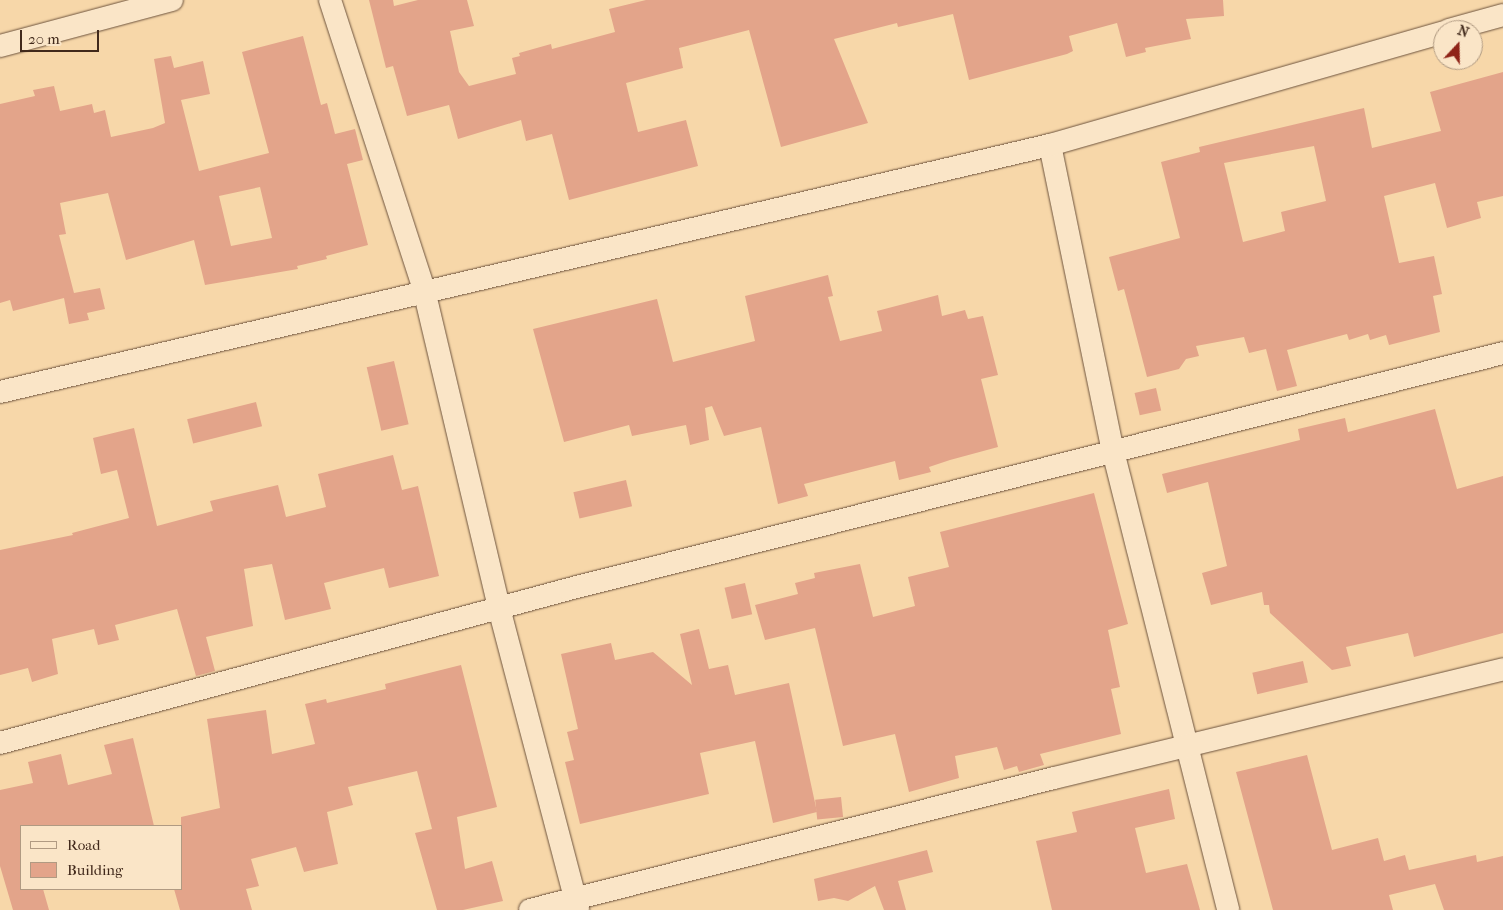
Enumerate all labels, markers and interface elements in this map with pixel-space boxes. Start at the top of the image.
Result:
scale bar [22,20,101,52]
north arrow [1433,20,1483,70]
text: N [1455,22,1471,41]
text: 20 m [28,30,60,48]
legend [20,825,182,890]
text: Road [67,836,100,854]
text: Building [67,861,123,879]

